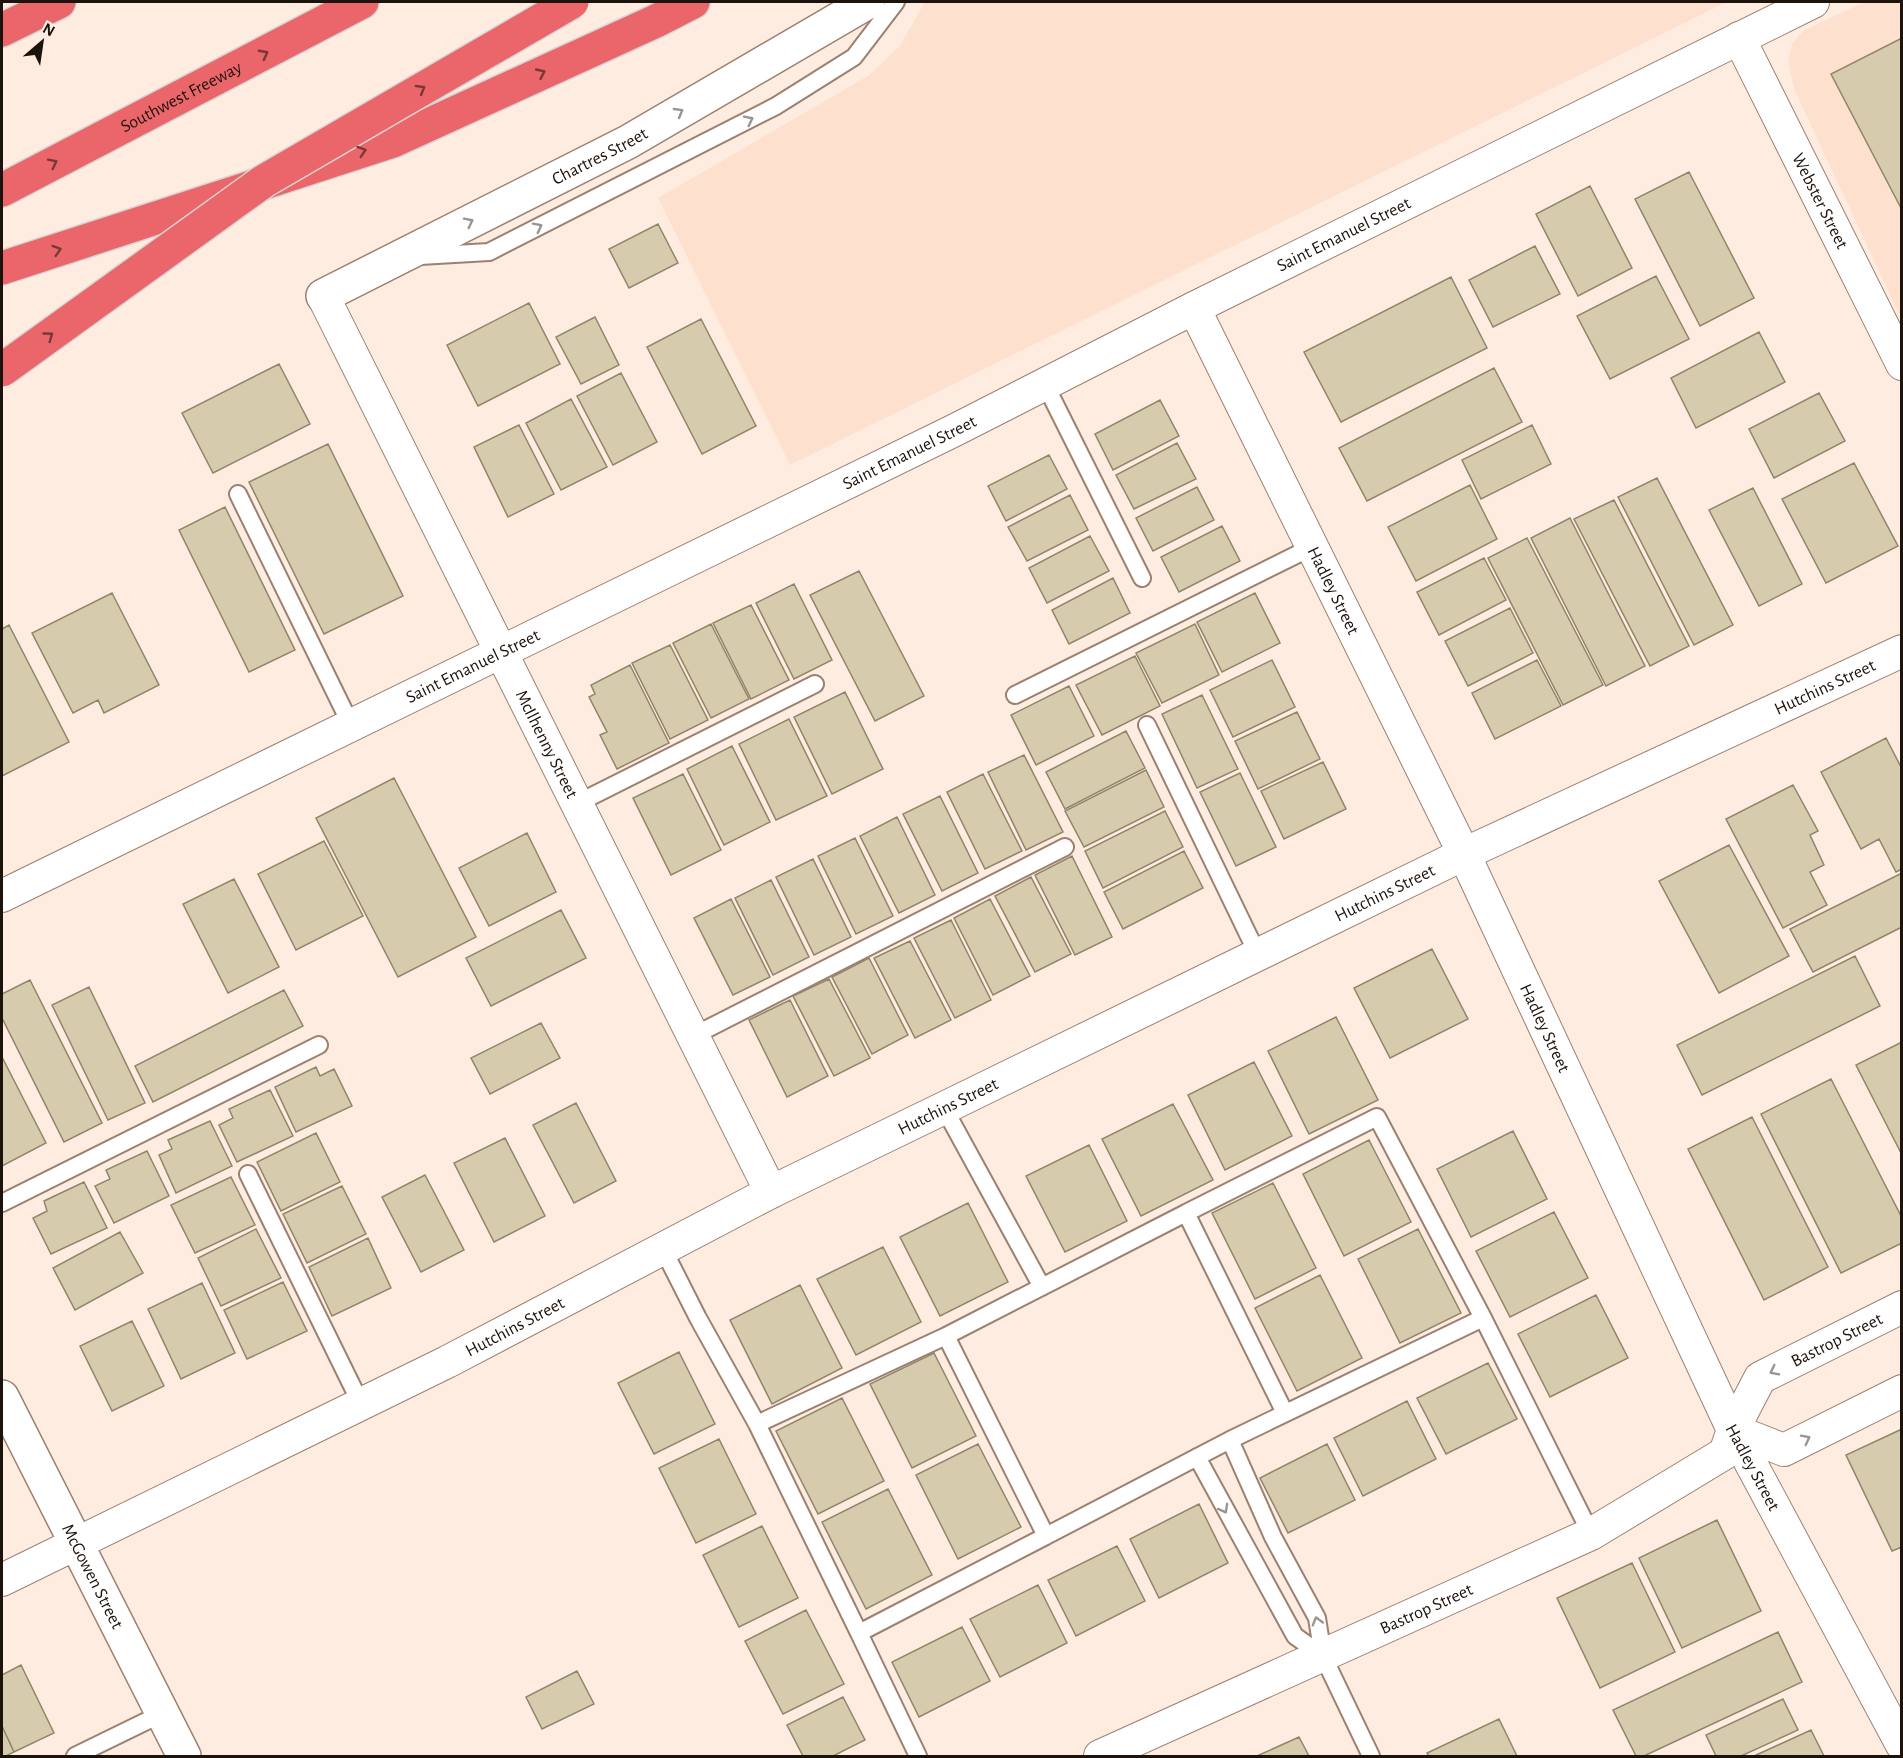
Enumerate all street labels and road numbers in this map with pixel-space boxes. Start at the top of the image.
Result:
street label: Southwest Freeway [118,58,245,136]
street label: Chartres Street [549,125,651,189]
street label: Webster Street [1788,150,1851,252]
street label: Saint Emanuel Street [1274,194,1414,276]
street label: Saint Emanuel Street [840,413,980,494]
street label: Hadley Street [1304,544,1362,638]
street label: Saint Emanuel Street [403,626,543,707]
street label: Hutchins Street [1772,657,1879,719]
street label: McIlhenny Street [512,688,581,802]
street label: Hutchins Street [1332,862,1438,926]
street label: Hadley Street [1516,981,1573,1076]
street label: Hutchins Street [895,1075,1001,1139]
street label: Hutchins Street [463,1294,568,1361]
street label: Bastrop Street [1788,1310,1886,1371]
street label: Hadley Street [1722,1421,1783,1514]
street label: McGowen Street [58,1521,126,1632]
street label: Bastrop Street [1378,1581,1476,1638]

